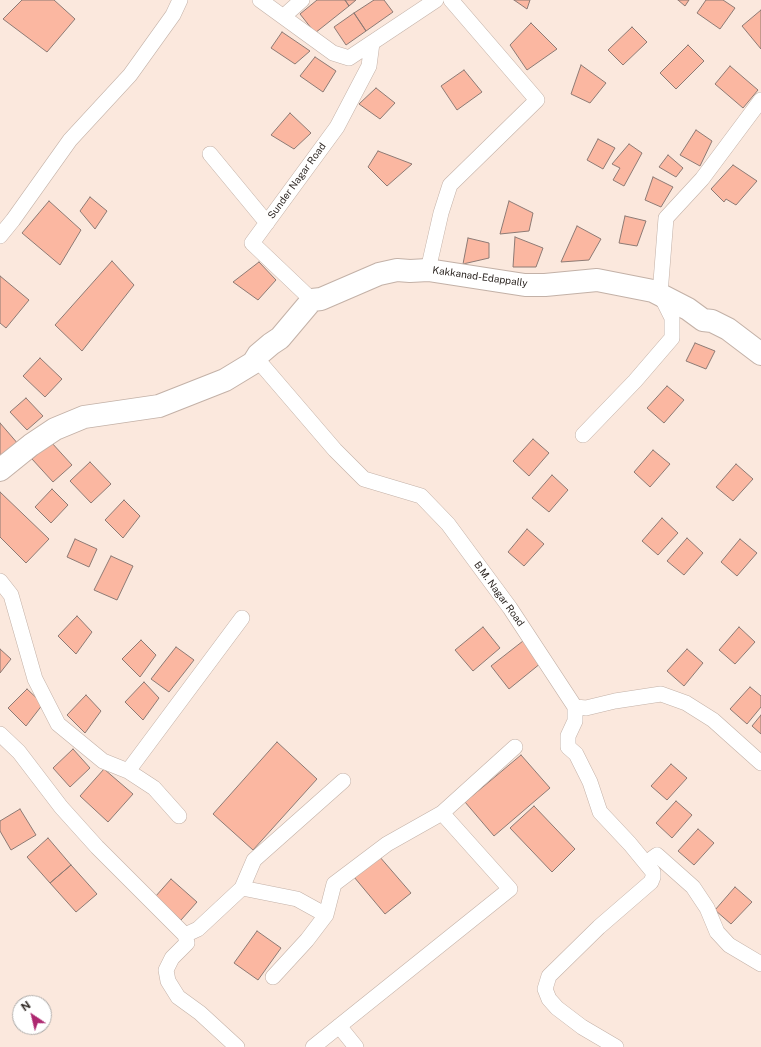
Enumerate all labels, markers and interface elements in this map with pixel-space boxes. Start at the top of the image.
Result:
street label: Sunder Nagar Road [265,141,329,221]
street label: Kakkanad-Edappally [432,264,528,290]
street label: B.M. Nagar Road [471,559,527,629]
north arrow [12,995,52,1035]
text: N [19,999,33,1013]

